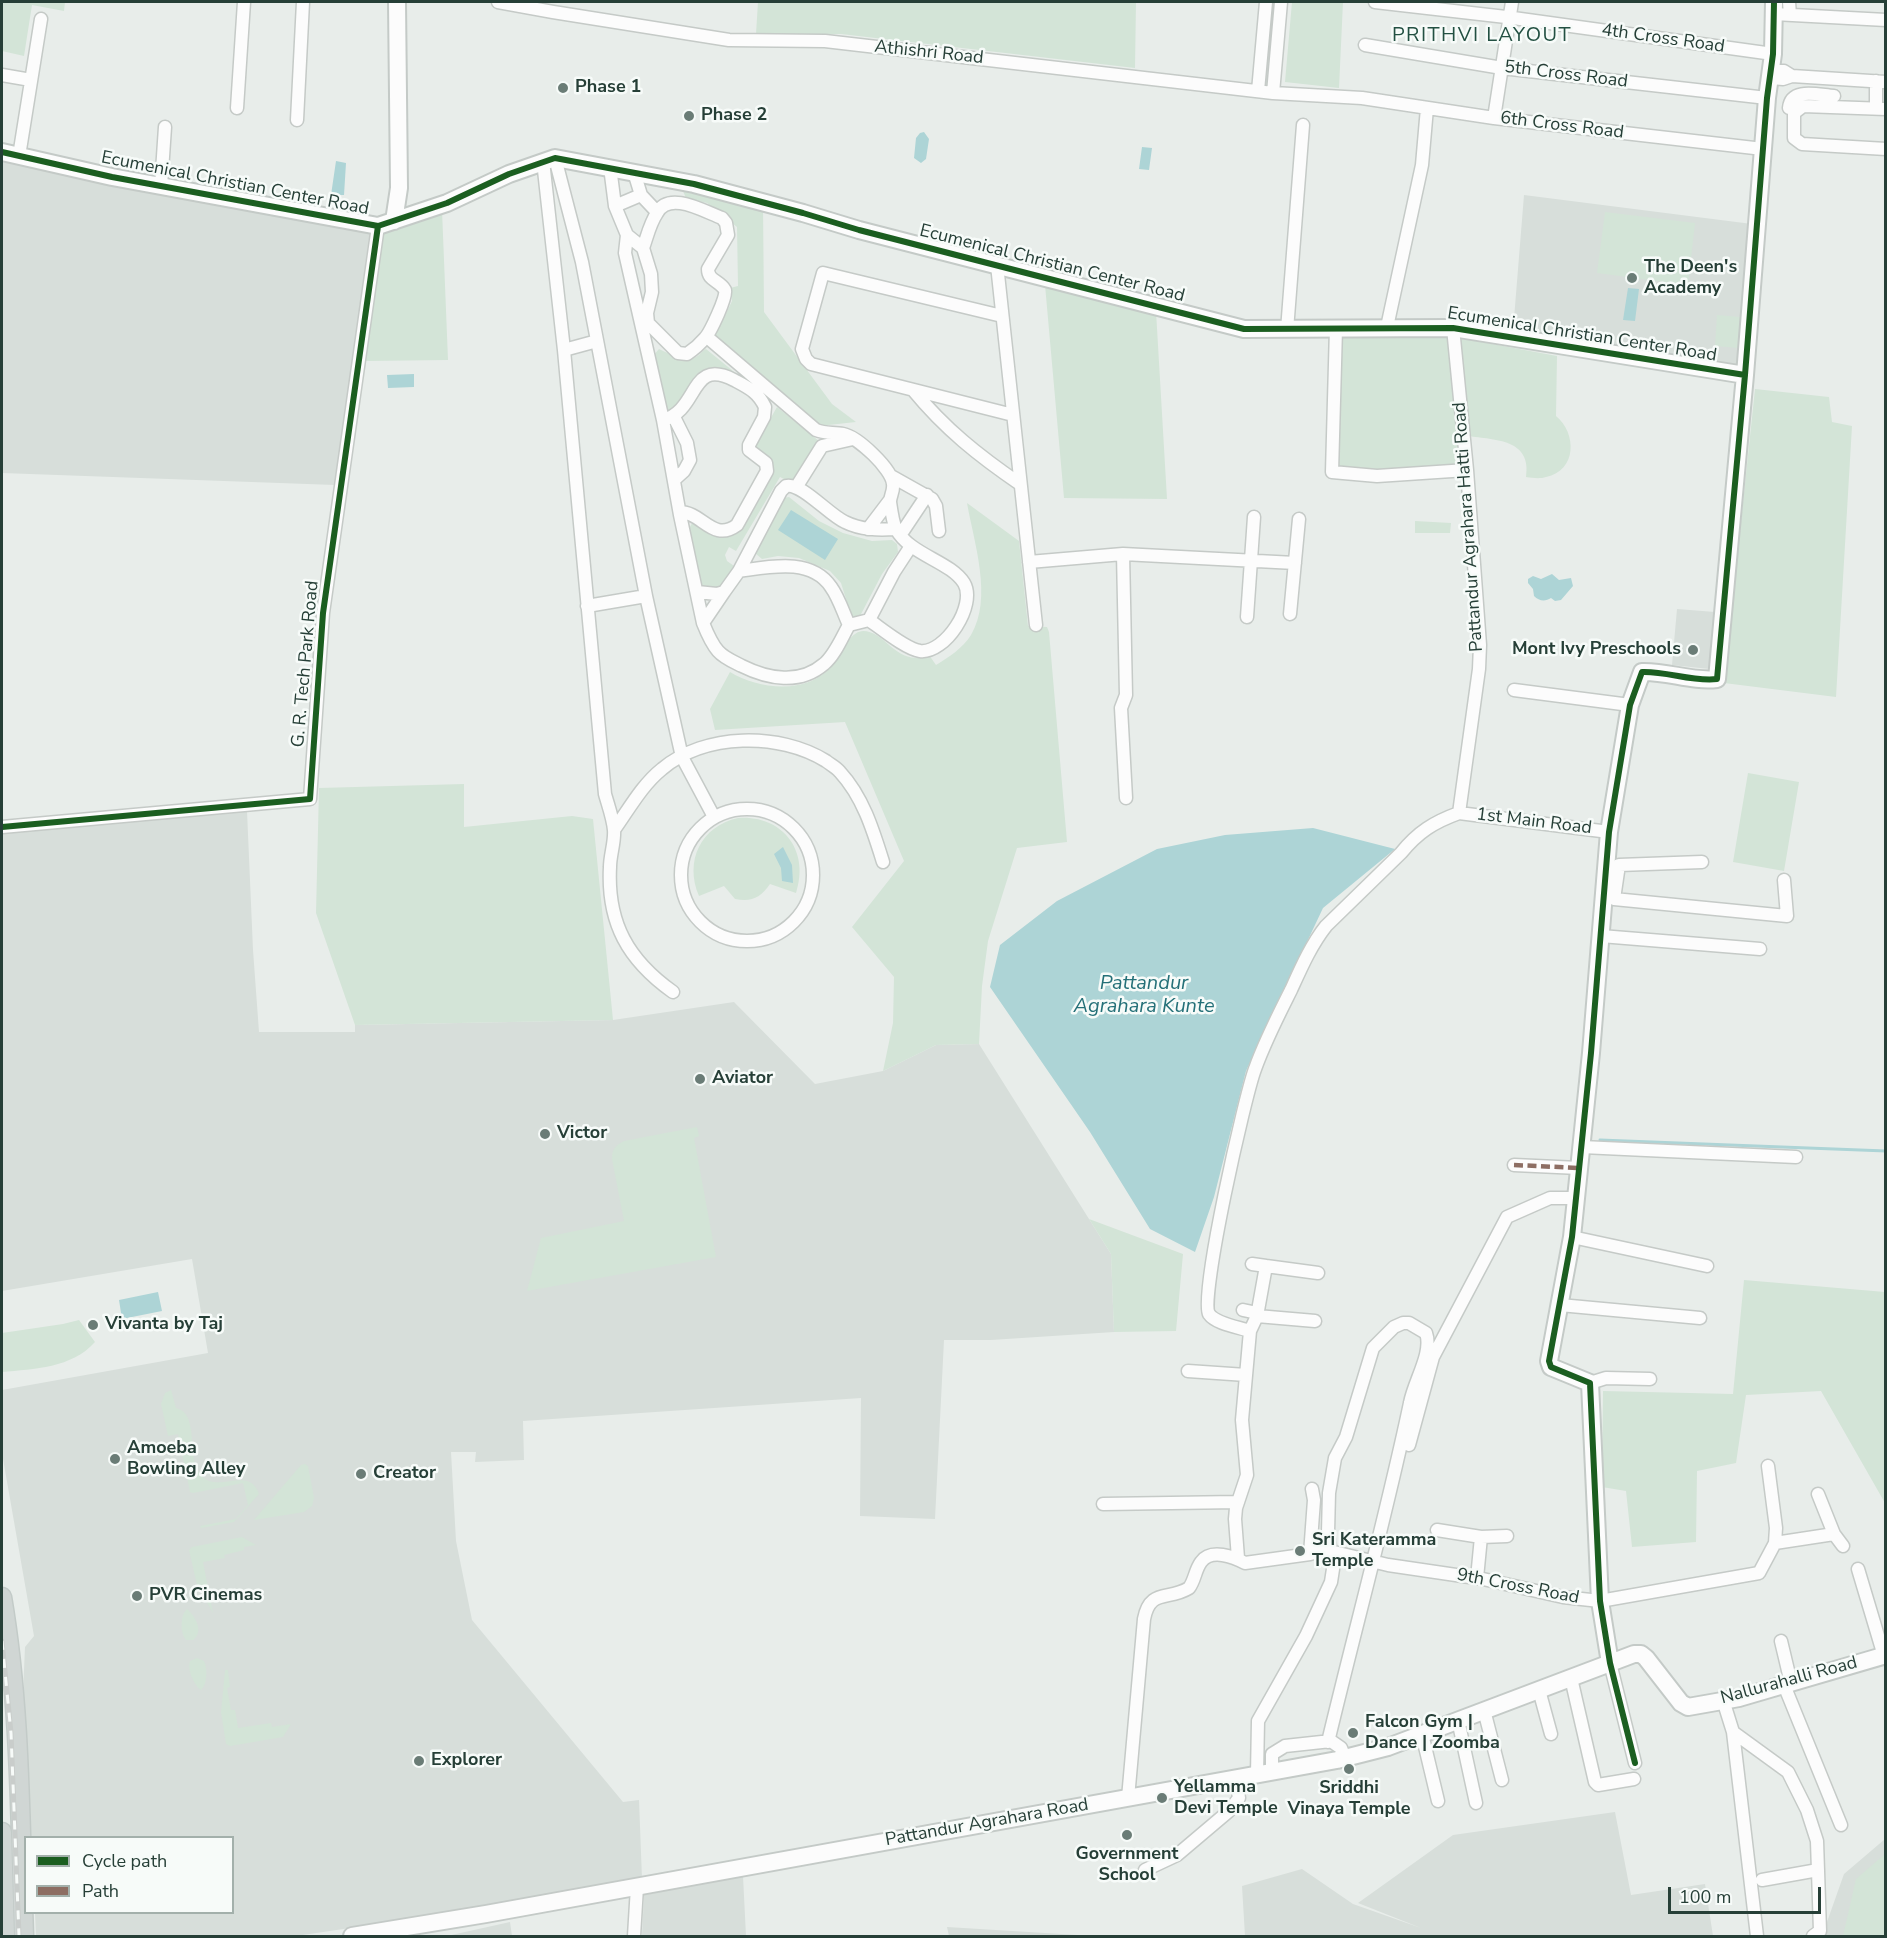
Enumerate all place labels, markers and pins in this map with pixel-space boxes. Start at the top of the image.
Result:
place label: Phase 1 [575,77,641,99]
marker: Phase 1 [556,81,570,95]
place label: Phase 2 [701,105,767,127]
marker: Phase 2 [682,109,696,123]
place label: The Deen's Academy [1644,257,1737,300]
marker: The Deen's Academy [1625,271,1639,285]
place label: Mont Ivy Preschools [1512,639,1681,661]
marker: Mont Ivy Preschools [1686,643,1700,657]
place label: Aviator [712,1068,773,1090]
marker: Aviator [693,1072,707,1086]
place label: Victor [557,1123,607,1145]
marker: Victor [538,1127,552,1141]
place label: Vivanta by Taj [105,1314,223,1336]
marker: Vivanta by Taj [86,1318,100,1332]
place label: Amoeba Bowling Alley [127,1438,245,1480]
marker: Amoeba Bowling Alley [108,1452,122,1466]
place label: Creator [373,1463,436,1485]
marker: Creator [354,1467,368,1481]
place label: Sri Kateramma Temple [1312,1530,1436,1572]
marker: Sri Kateramma Temple [1293,1544,1307,1558]
place label: PVR Cinemas [149,1585,262,1607]
marker: PVR Cinemas [130,1589,144,1603]
place label: Falcon Gym | Dance | Zoomba [1365,1712,1500,1754]
marker: Falcon Gym | Dance | Zoomba [1346,1726,1360,1740]
place label: Explorer [431,1750,502,1772]
marker: Explorer [412,1754,426,1768]
marker: Sriddhi Vinaya Temple [1342,1762,1356,1776]
place label: Yellamma Devi Temple [1174,1777,1278,1820]
place label: Sriddhi Vinaya Temple [1287,1778,1411,1820]
marker: Yellamma Devi Temple [1155,1791,1169,1805]
marker: Government School [1120,1828,1134,1842]
place label: Government School [1075,1844,1179,1886]

